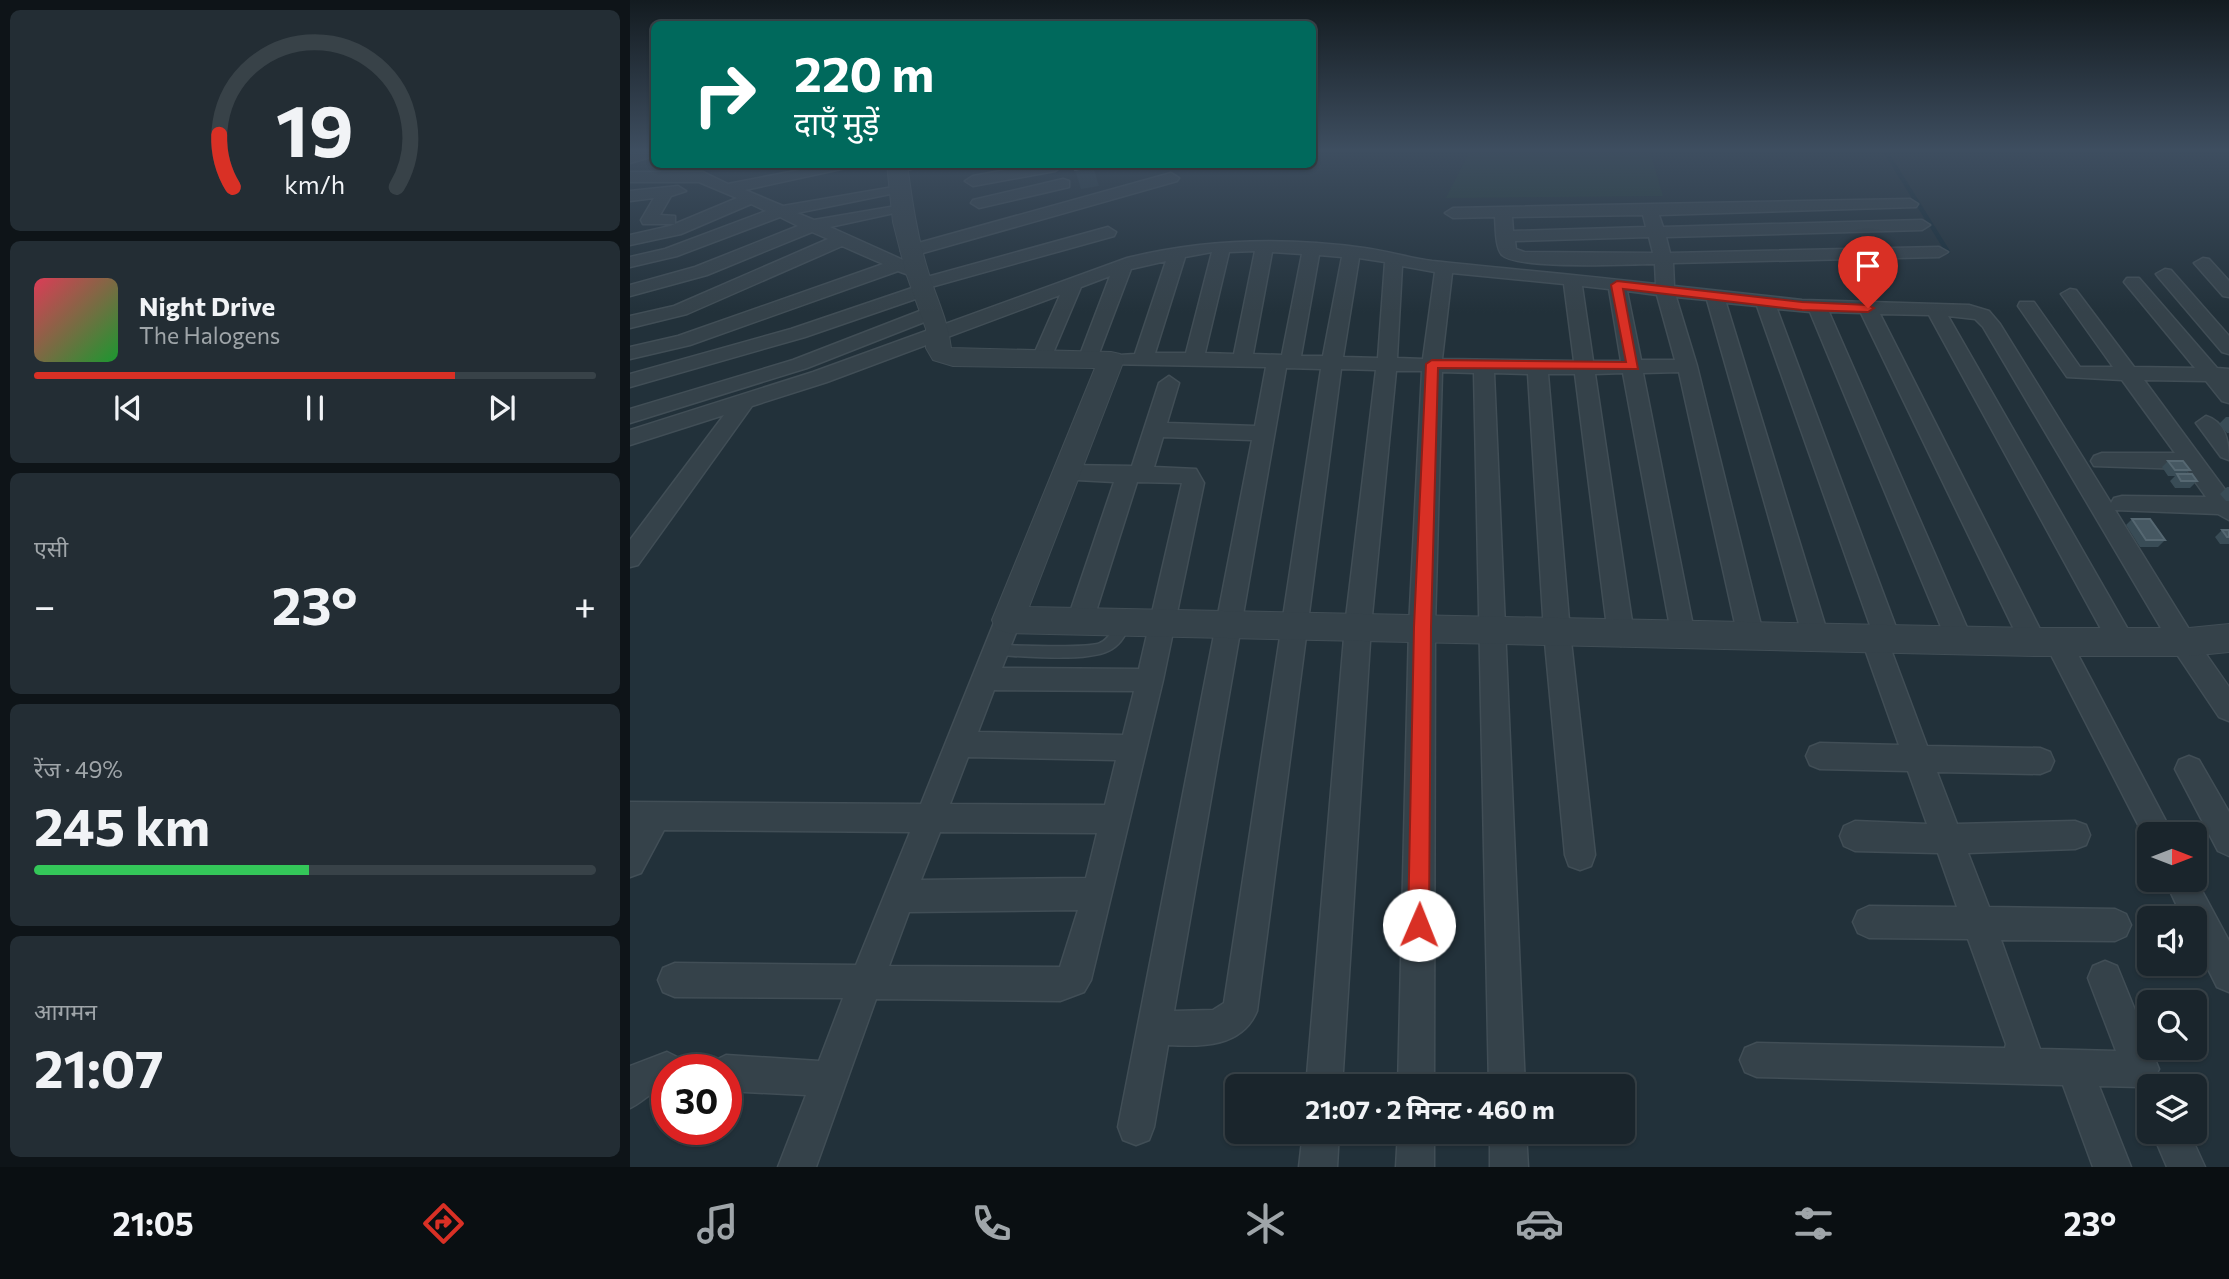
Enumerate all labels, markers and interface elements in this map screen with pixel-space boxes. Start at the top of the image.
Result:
text: 220 m [794,42,934,102]
icon: right [679,49,770,140]
text: 19 [276,83,354,172]
text: दाएँ मुड़ें [794,102,879,142]
text: km/h [285,169,345,199]
pin [1838,236,1898,308]
icon: arrive [1849,247,1887,285]
text: Night Drive [139,290,275,321]
text: The Halogens [139,321,280,349]
icon: previous [109,389,147,427]
icon: pause [296,389,334,427]
icon: next [483,389,521,427]
text: एसी [34,534,68,562]
text: 23° [272,572,358,636]
text: − [34,581,56,628]
text: + [574,581,596,628]
text: रेंज · 49% [34,755,123,783]
text: 245 km [34,793,210,857]
north arrow [2137,822,2207,892]
map controls [2137,822,2207,1144]
position arrow [1382,888,1456,962]
button: sound [2137,906,2207,976]
button: search [2137,990,2207,1060]
text: आगमन [34,997,97,1025]
text: 21:07 [34,1035,164,1099]
speed limit sign: 30 [651,1054,742,1145]
button: layers [2137,1074,2207,1144]
text: 21:07 · 2 मिनट · 460 m [1305,1093,1555,1124]
icon: directions [419,1199,468,1248]
icon: music [693,1199,742,1248]
icon: phone [967,1199,1016,1248]
icon: climate [1241,1199,1290,1248]
icon: car [1515,1199,1564,1248]
icon: filters [1789,1199,1838,1248]
text: 21:05 [113,1203,194,1243]
text: 23° [2064,1203,2116,1243]

